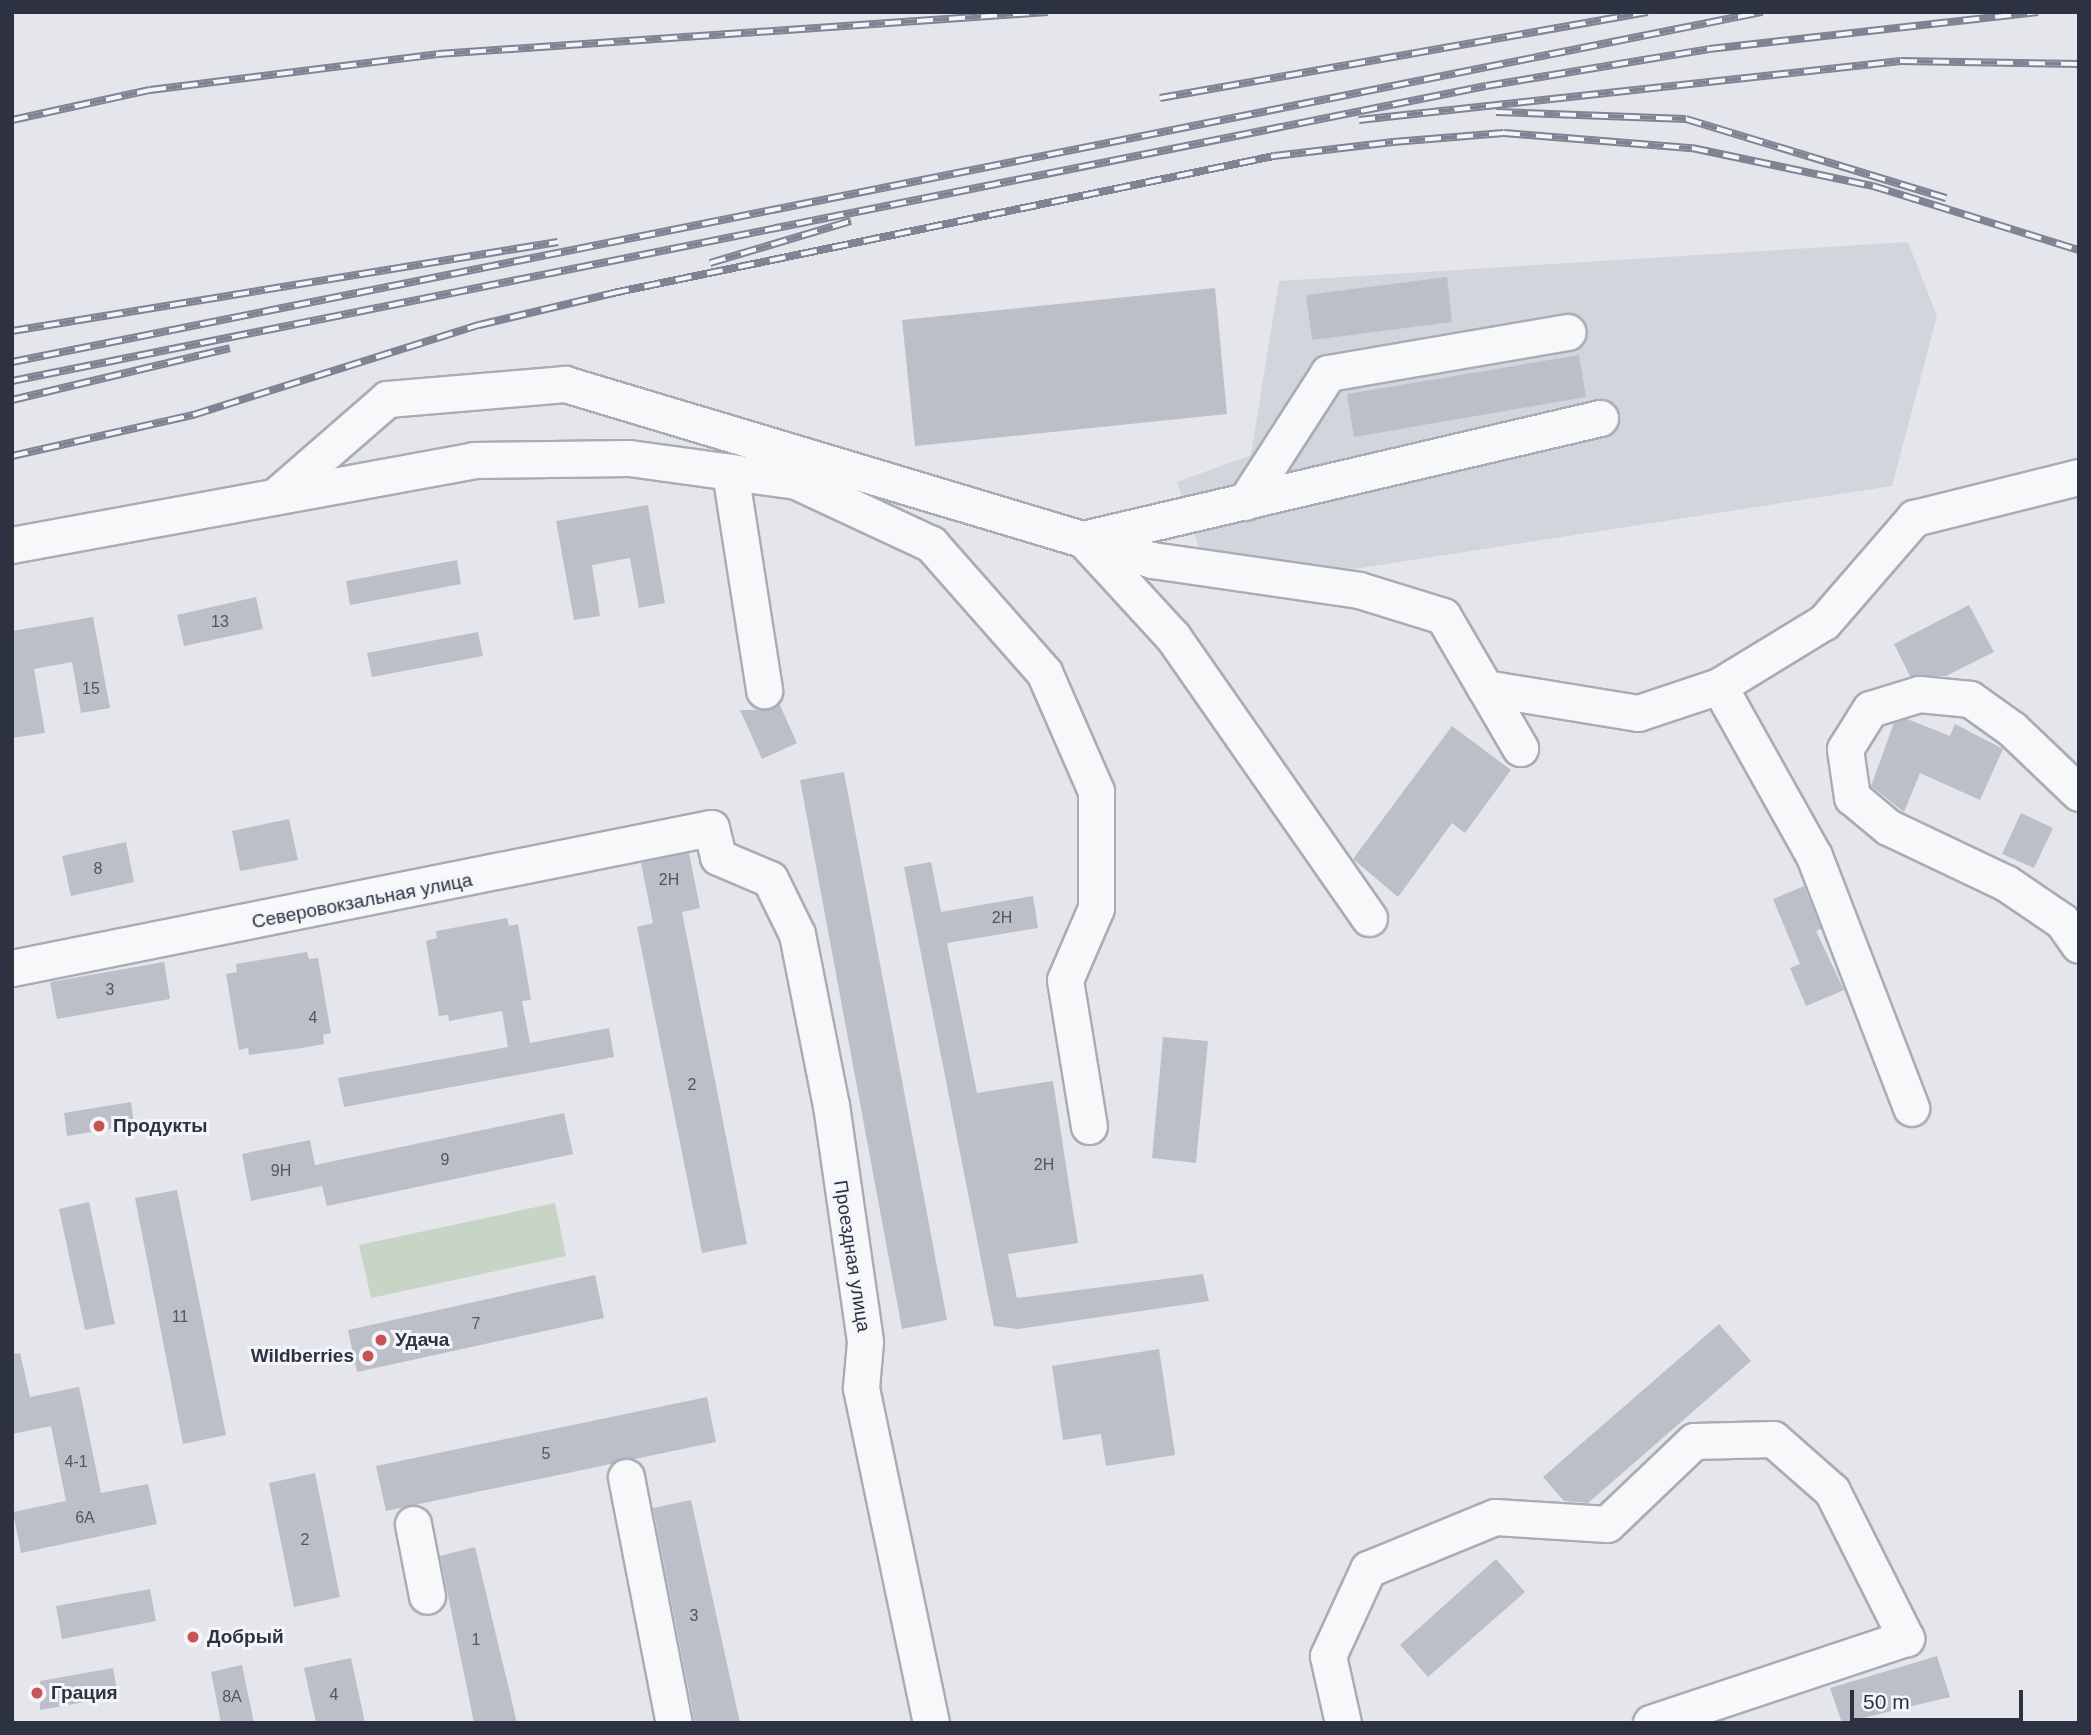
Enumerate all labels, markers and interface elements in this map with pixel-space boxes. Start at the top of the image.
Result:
house number: 13 [211,612,229,632]
house number: 15 [82,679,100,699]
house number: 8 [94,859,102,879]
street label: Северовокзальная улица [250,868,474,934]
house number: 2Н [659,870,679,890]
house number: 2Н [992,908,1012,928]
house number: 3 [106,980,114,1000]
house number: 4 [309,1008,317,1028]
house number: 2 [688,1075,696,1095]
place label: Продукты [113,1115,208,1137]
marker: Продукты [91,1118,107,1134]
house number: 9 [441,1150,449,1170]
house number: 2Н [1034,1155,1054,1175]
house number: 9Н [271,1161,291,1181]
street label: Проездная улица [829,1179,875,1333]
house number: 11 [172,1307,188,1327]
house number: 7 [472,1314,480,1334]
place label: Удача [395,1329,449,1351]
marker: Удача [373,1332,389,1348]
place label: Wildberries [251,1345,354,1367]
marker: Wildberries [360,1348,376,1364]
house number: 5 [542,1444,550,1464]
house number: 4-1 [64,1452,88,1472]
house number: 6А [75,1508,95,1528]
house number: 2 [301,1530,309,1550]
house number: 3 [690,1606,698,1626]
place label: Добрый [207,1626,284,1648]
marker: Добрый [185,1629,201,1645]
house number: 1 [472,1630,480,1650]
scale bar [1853,1676,2026,1720]
place label: Грация [51,1682,118,1704]
marker: Грация [29,1685,45,1701]
house number: 4 [330,1685,338,1705]
house number: 8А [222,1687,242,1707]
text: 50 m [1863,1690,1910,1713]

